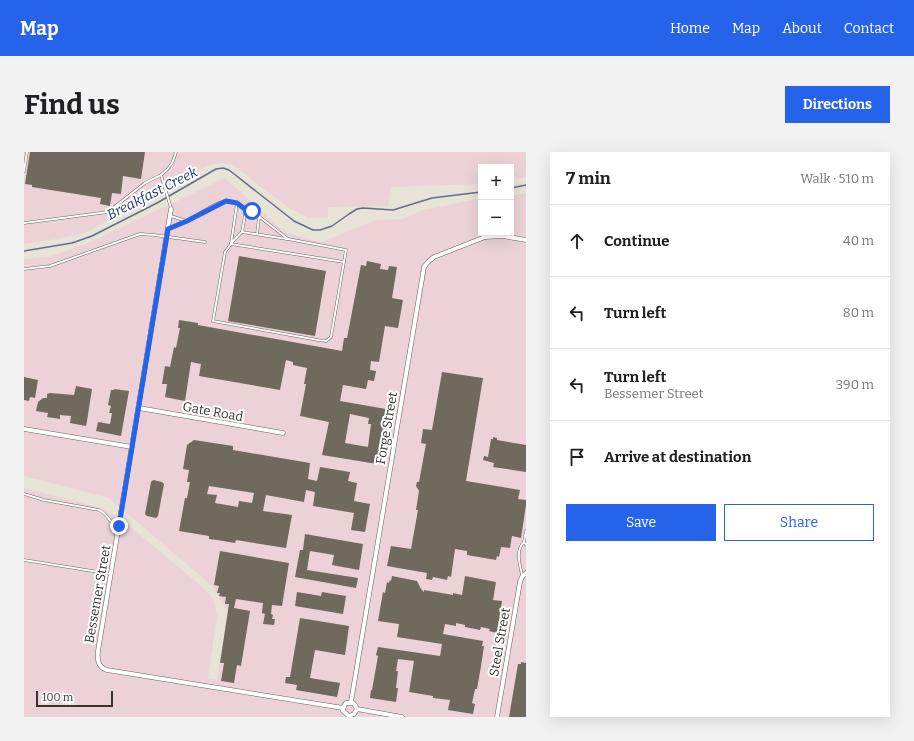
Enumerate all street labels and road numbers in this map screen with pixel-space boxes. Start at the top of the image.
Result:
street label: Forge Street [373,390,400,465]
street label: Gate Road [181,399,245,424]
street label: Bessemer Street [81,544,114,644]
street label: Steel Street [486,606,513,678]

